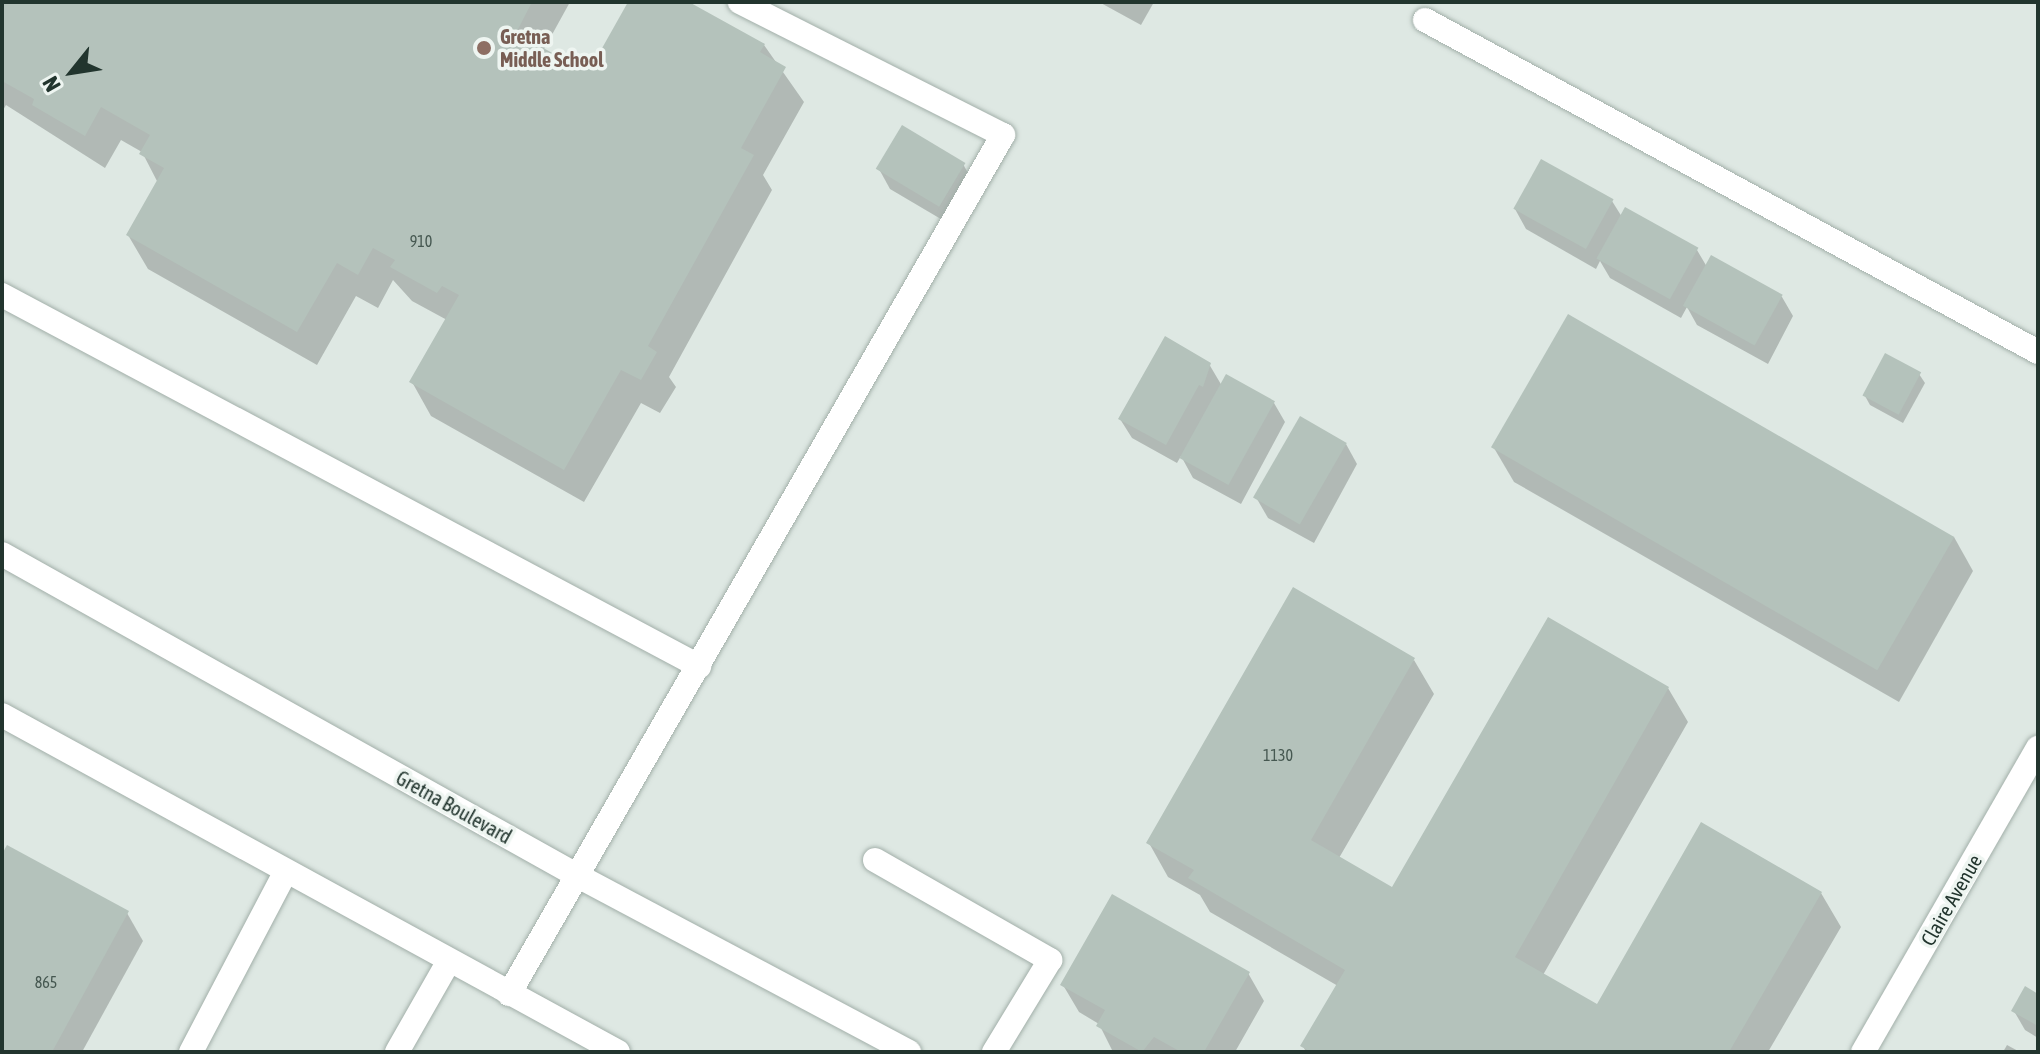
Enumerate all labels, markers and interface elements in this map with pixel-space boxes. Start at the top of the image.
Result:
place label: Gretna Middle School [500,24,603,71]
north arrow [32,32,112,112]
marker: Gretna Middle School [475,39,493,57]
text: N [37,72,66,96]
house number: 910 [410,231,432,251]
house number: 1130 [1263,745,1293,765]
street label: Gretna Boulevard [392,765,516,849]
street label: Claire Avenue [1915,850,1987,950]
house number: 865 [35,972,57,992]

